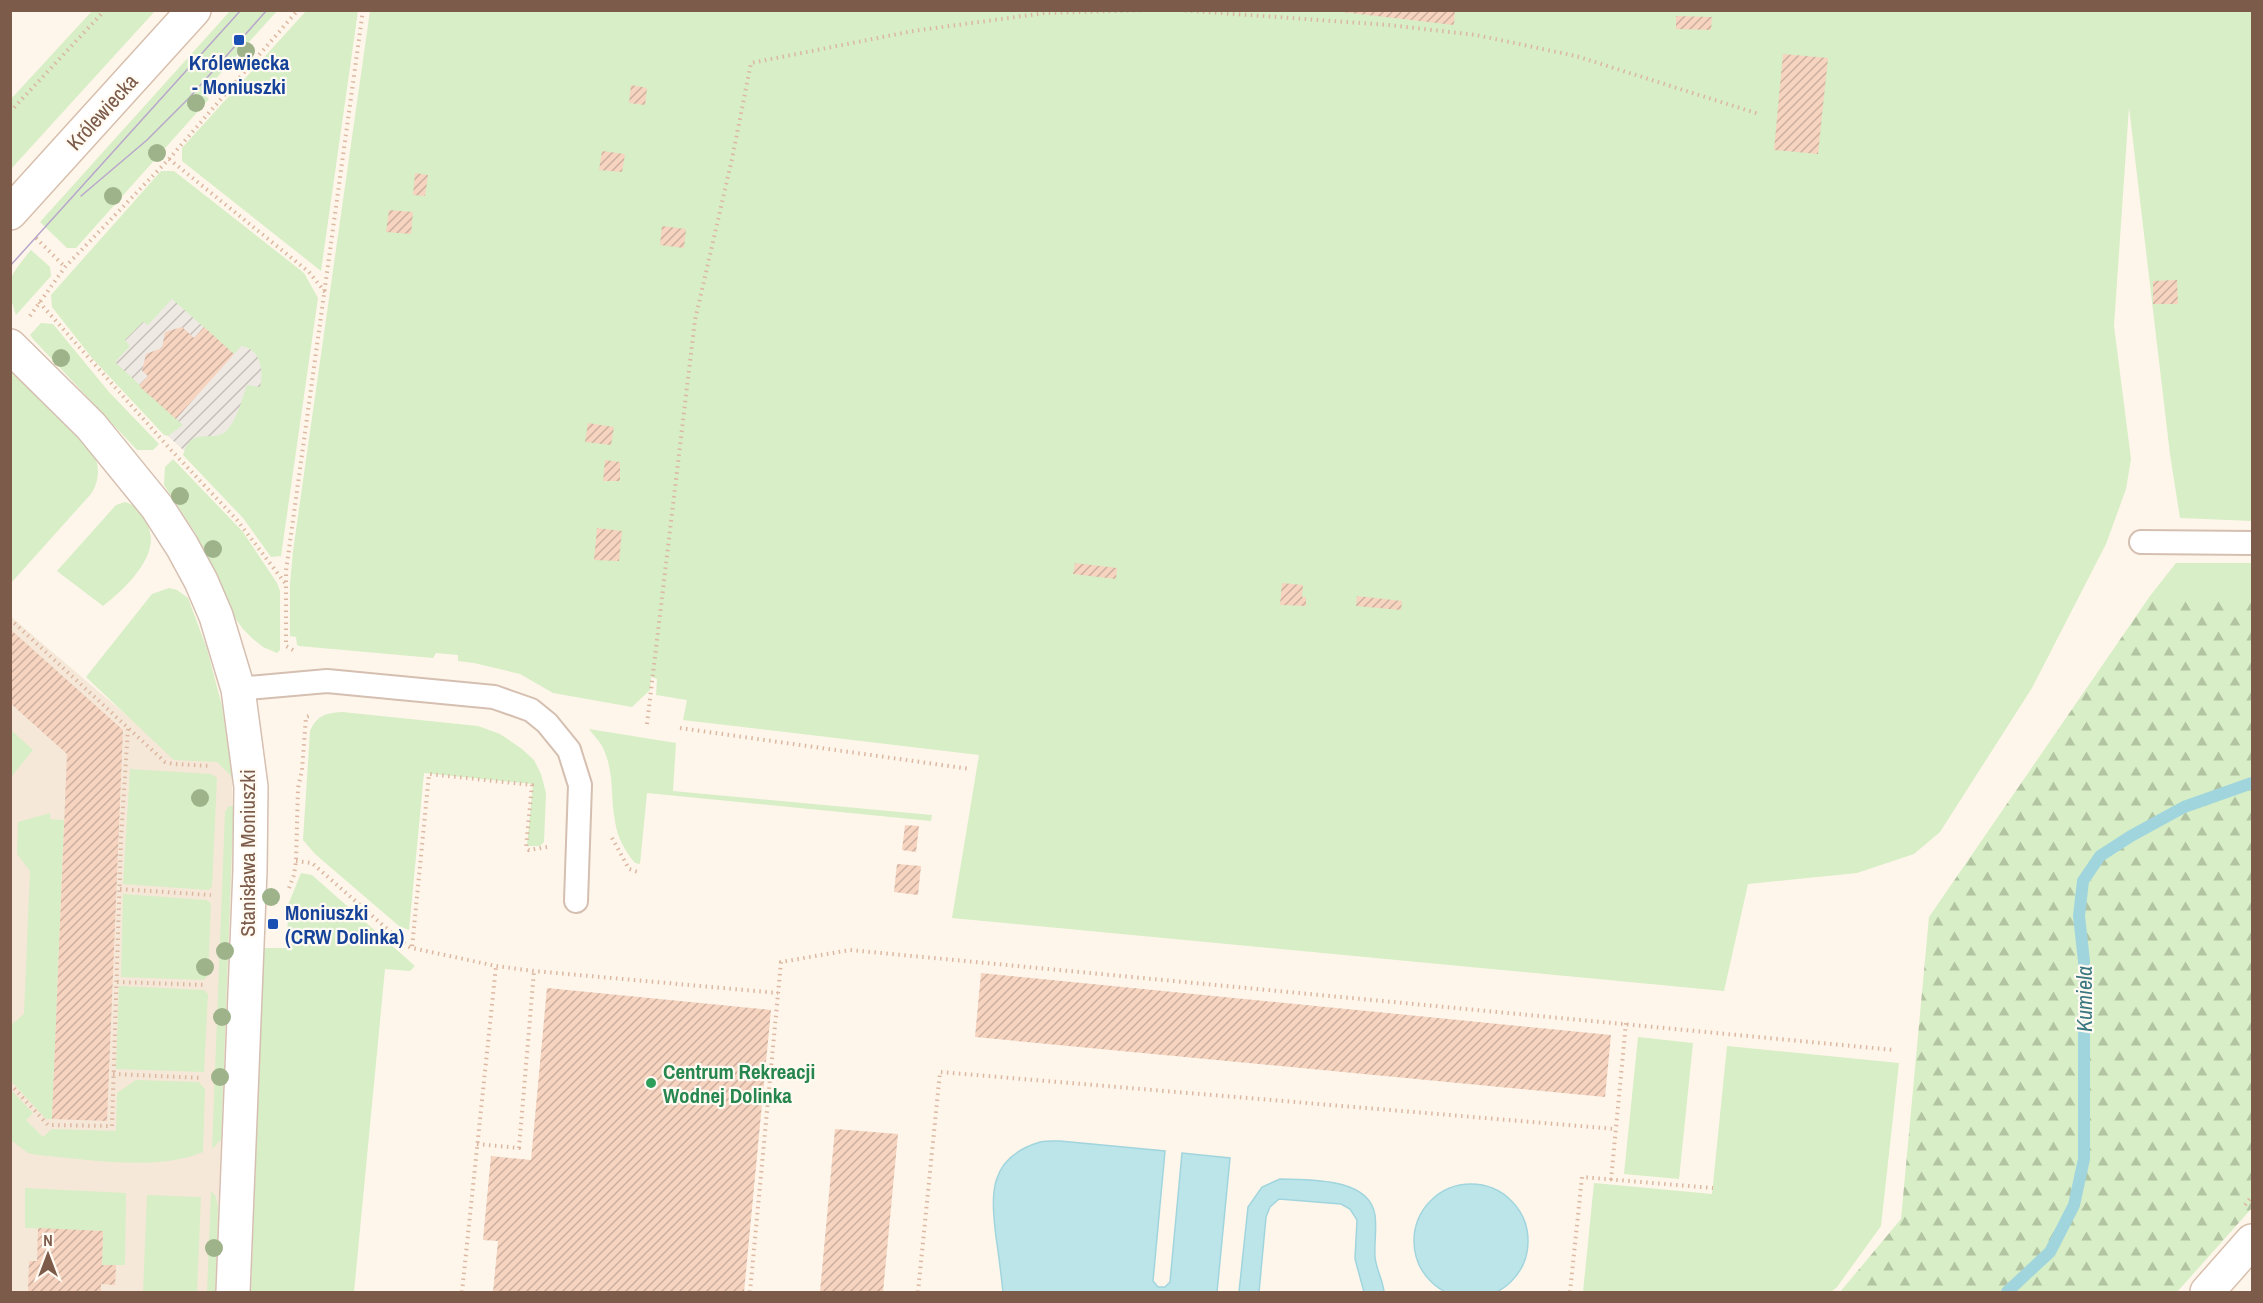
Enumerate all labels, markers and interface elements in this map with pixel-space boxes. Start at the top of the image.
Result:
marker: Królewiecka - Moniuszki [232,33,246,47]
place label: Królewiecka - Moniuszki [189,48,290,101]
street label: Królewiecka [60,67,144,157]
street label: Stanisława Moniuszki [233,769,262,937]
place label: Moniuszki (CRW Dolinka) [285,898,405,951]
marker: Moniuszki (CRW Dolinka) [266,917,280,931]
water label: Kumiela [2069,966,2099,1032]
place label: Centrum Rekreacji Wodnej Dolinka [663,1057,815,1110]
marker: Centrum Rekreacji Wodnej Dolinka [644,1076,658,1090]
north arrow [18,1225,78,1285]
text: N [43,1229,53,1251]

